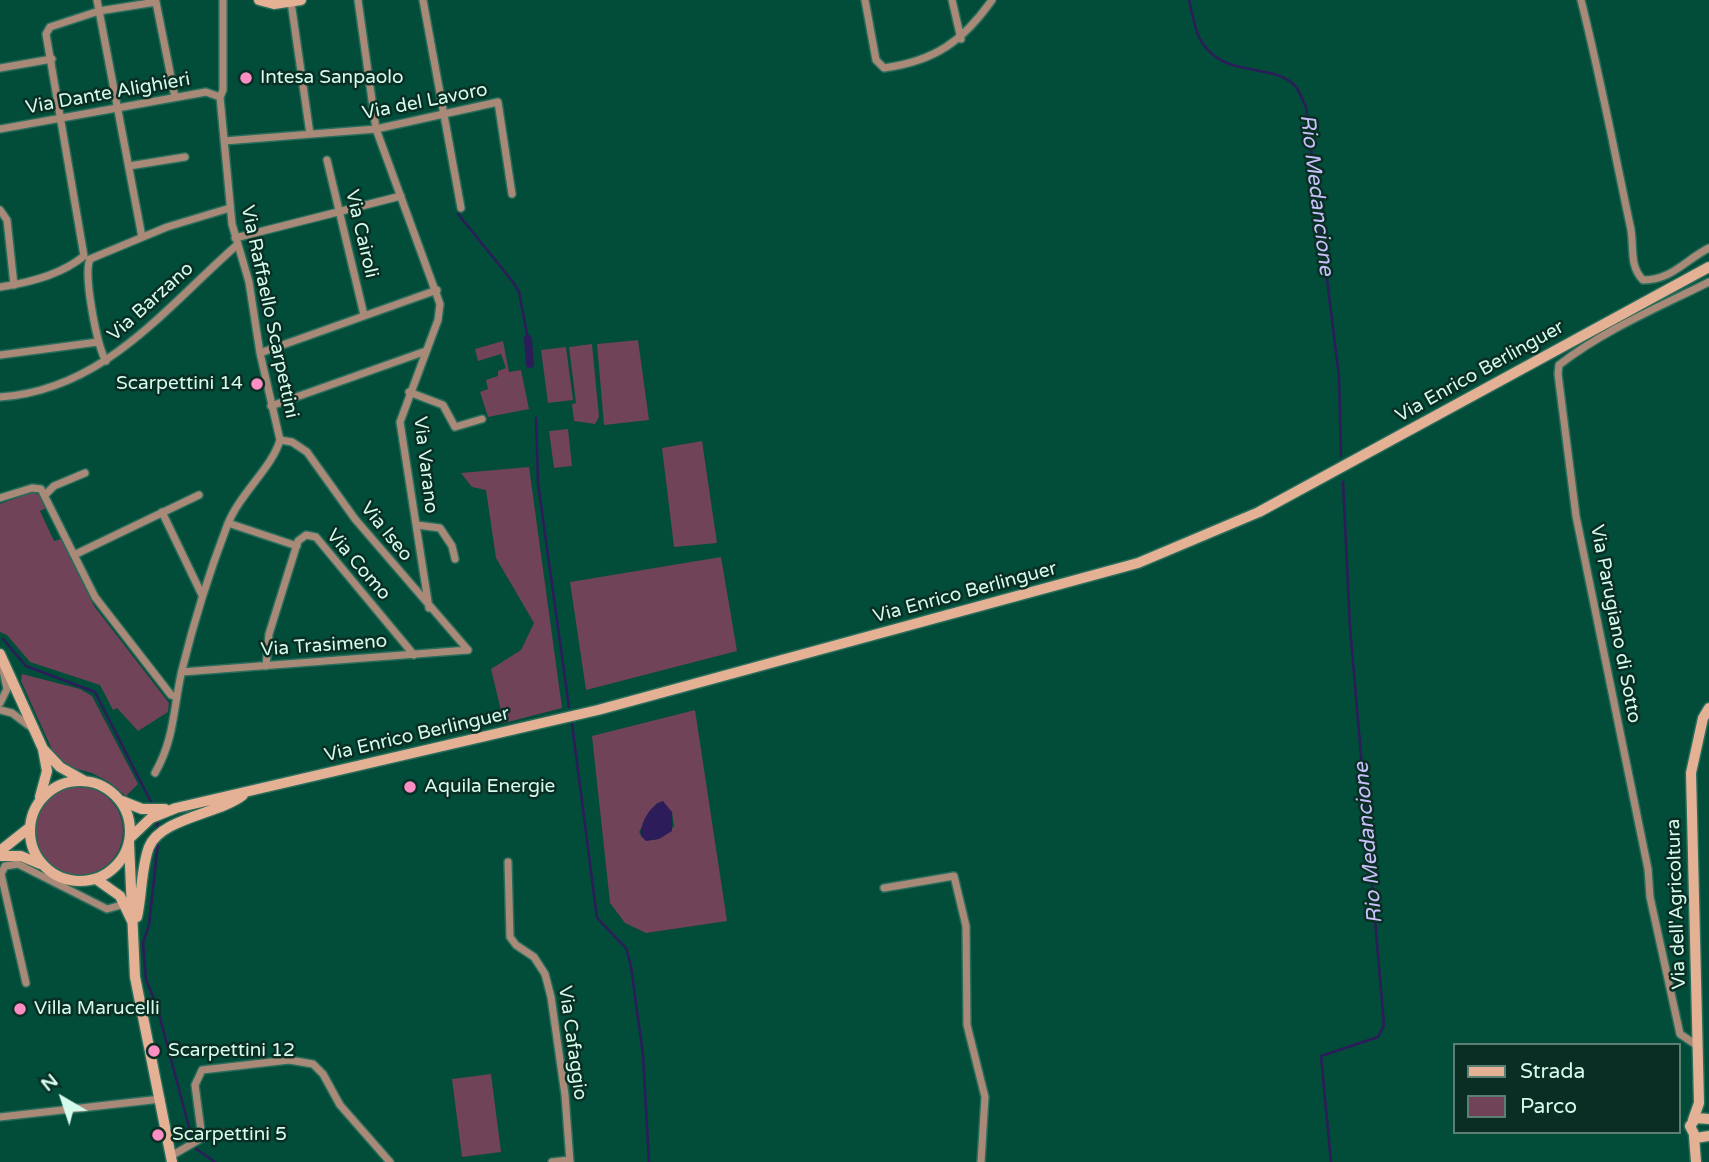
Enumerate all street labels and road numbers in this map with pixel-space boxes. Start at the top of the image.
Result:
street label: Via Dante Alighieri [24,68,192,120]
street label: Via del Lavoro [360,79,490,125]
street label: Via Cairoli [340,188,382,280]
street label: Via Raffaello Scarpettini [235,203,303,421]
street label: Via Barzano [103,257,199,347]
street label: Via Enrico Berlinguer [1392,316,1568,428]
street label: Via Varano [408,415,442,515]
street label: Via Iseo [355,498,417,566]
street label: Via Parugiano di Sotto [1585,523,1645,725]
street label: Via Como [321,525,395,605]
street label: Via Enrico Berlinguer [871,558,1059,628]
street label: Via Trasimeno [260,630,388,662]
street label: Via Enrico Berlinguer [322,703,512,767]
street label: Via dell'Agricoltura [1663,818,1691,990]
street label: Via Cafaggio [553,985,591,1101]

